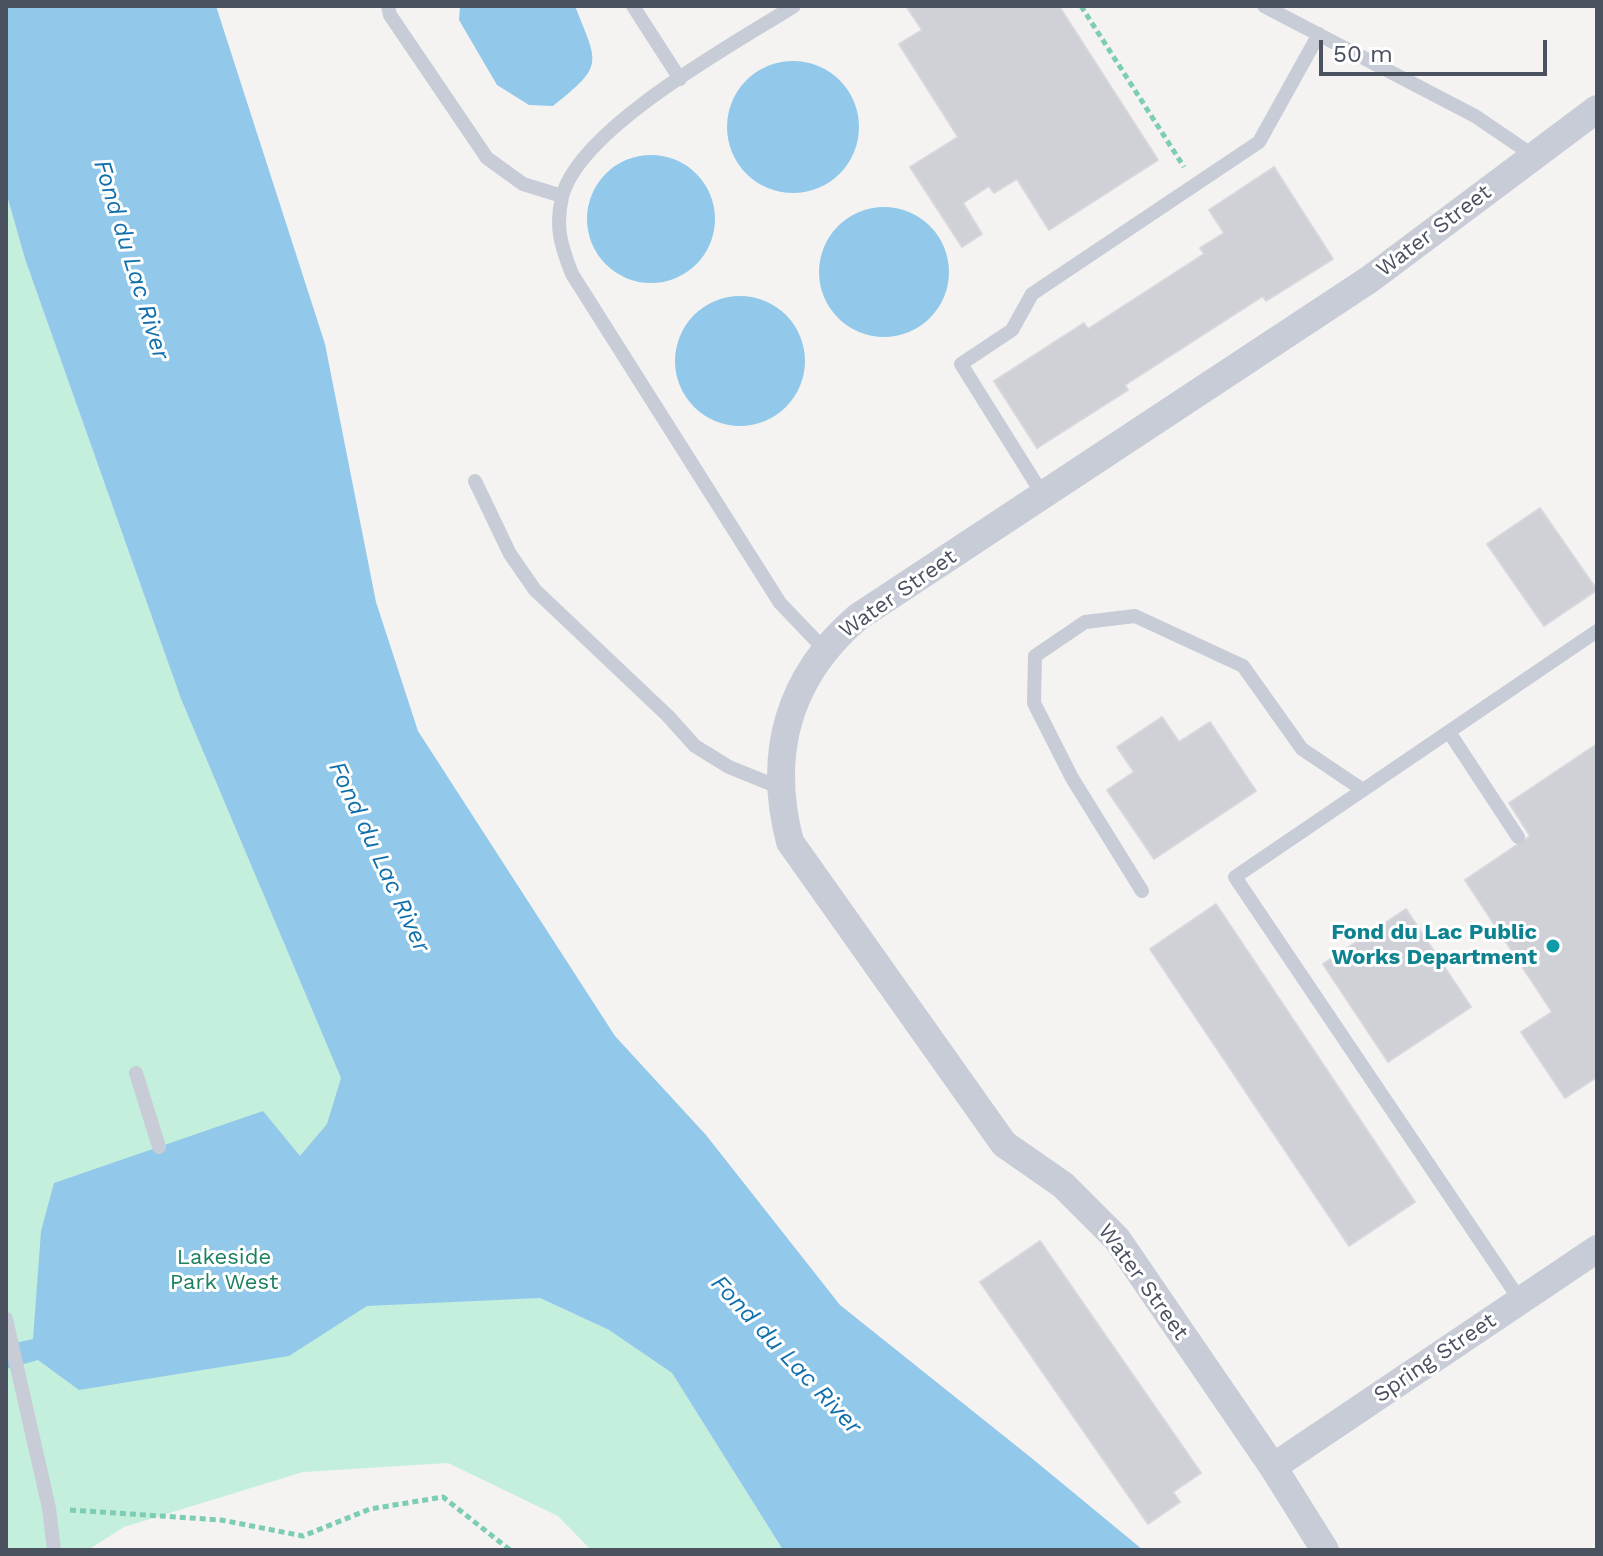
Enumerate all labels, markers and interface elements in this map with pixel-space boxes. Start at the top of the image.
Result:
scale bar [1323,24,1551,74]
text: 50 m [1333,40,1393,68]
water label: Fond du Lac River [87,157,175,363]
street label: Water Street [1371,179,1497,283]
street label: Water Street [834,544,962,644]
water label: Fond du Lac River [322,757,436,957]
place label: Fond du Lac Public Works Department [1331,920,1537,972]
marker: Fond du Lac Public Works Department [1544,937,1562,955]
street label: Water Street [1092,1219,1194,1345]
park label: Lakeside Park West [170,1245,278,1296]
water label: Fond du Lac River [705,1269,867,1441]
street label: Spring Street [1369,1307,1501,1409]

